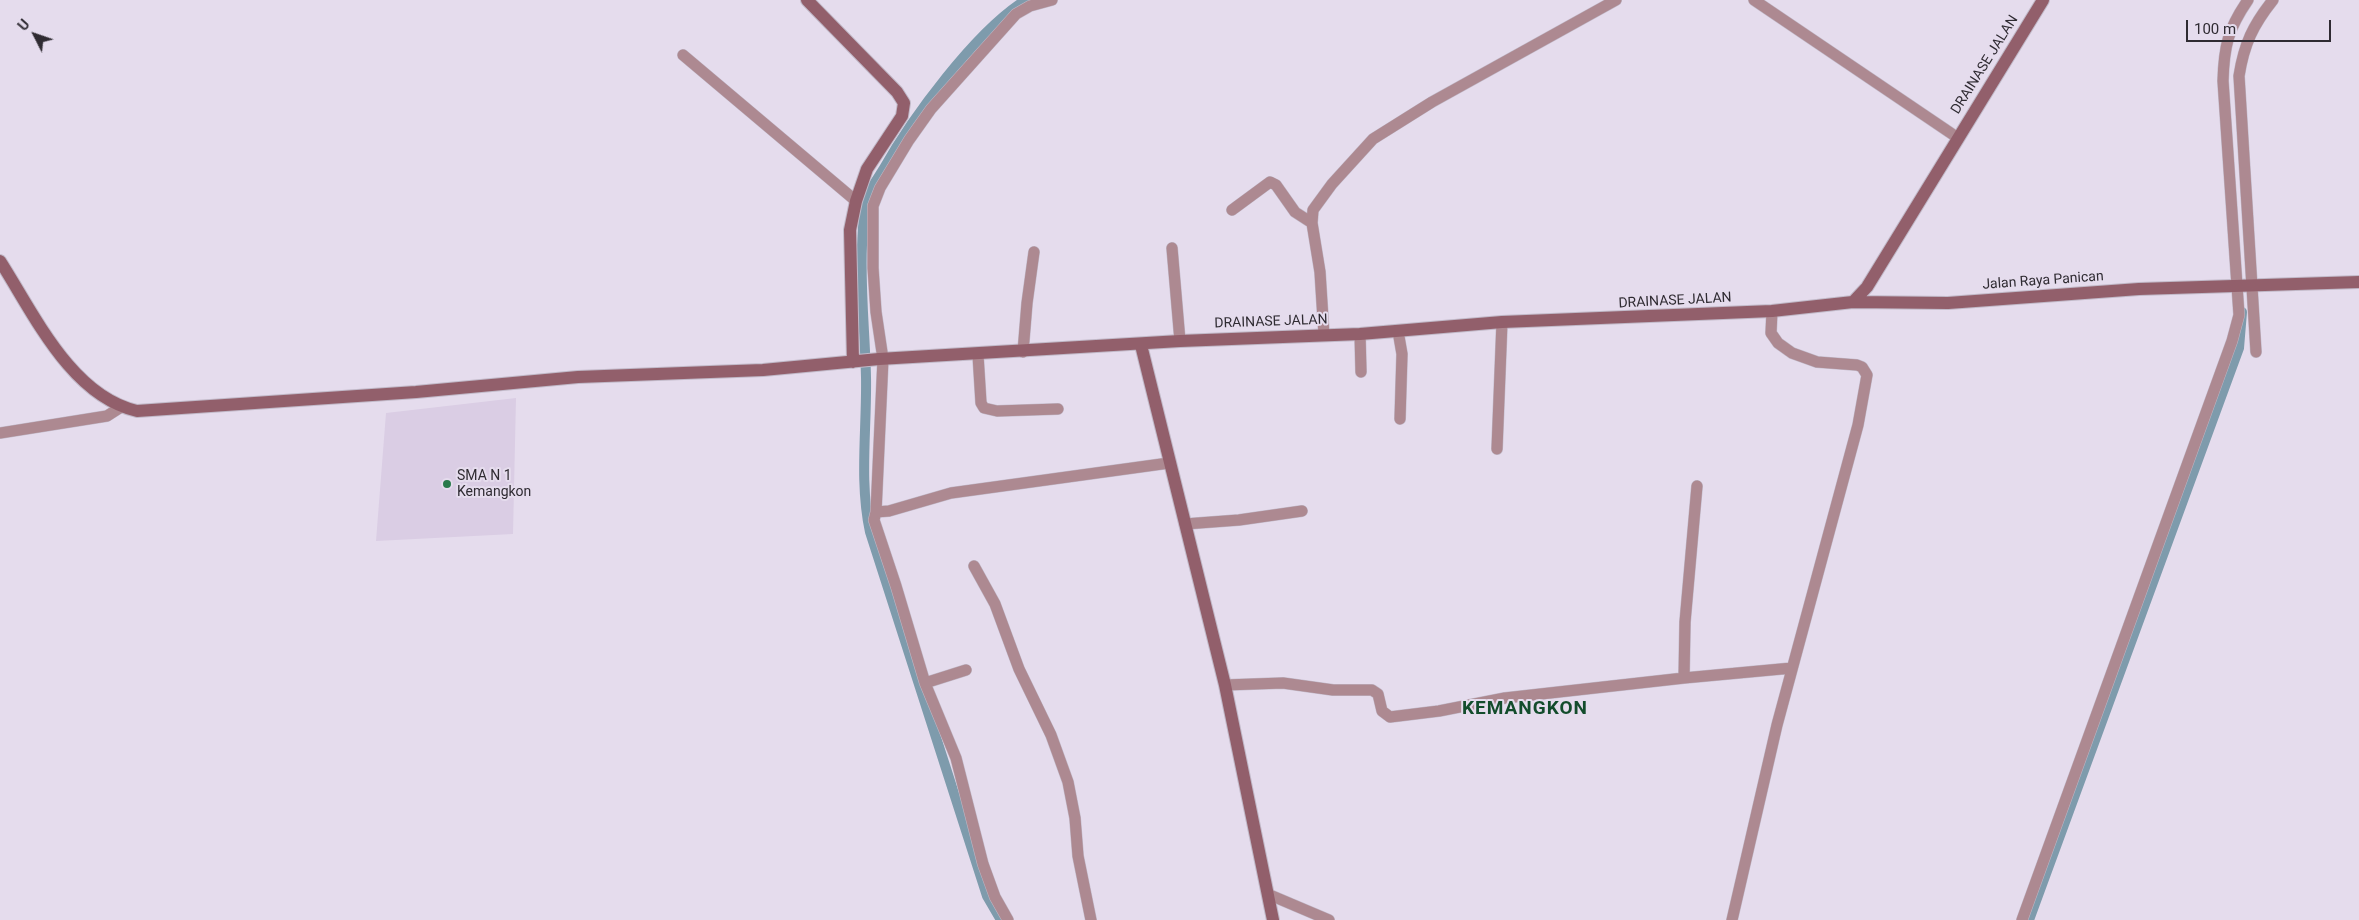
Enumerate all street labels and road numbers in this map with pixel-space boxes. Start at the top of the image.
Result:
street label: DRAINASE JALAN [1948,13,2022,117]
street label: Jalan Raya Panican [1982,268,2104,294]
street label: DRAINASE JALAN [1618,290,1732,312]
street label: DRAINASE JALAN [1214,312,1328,332]

